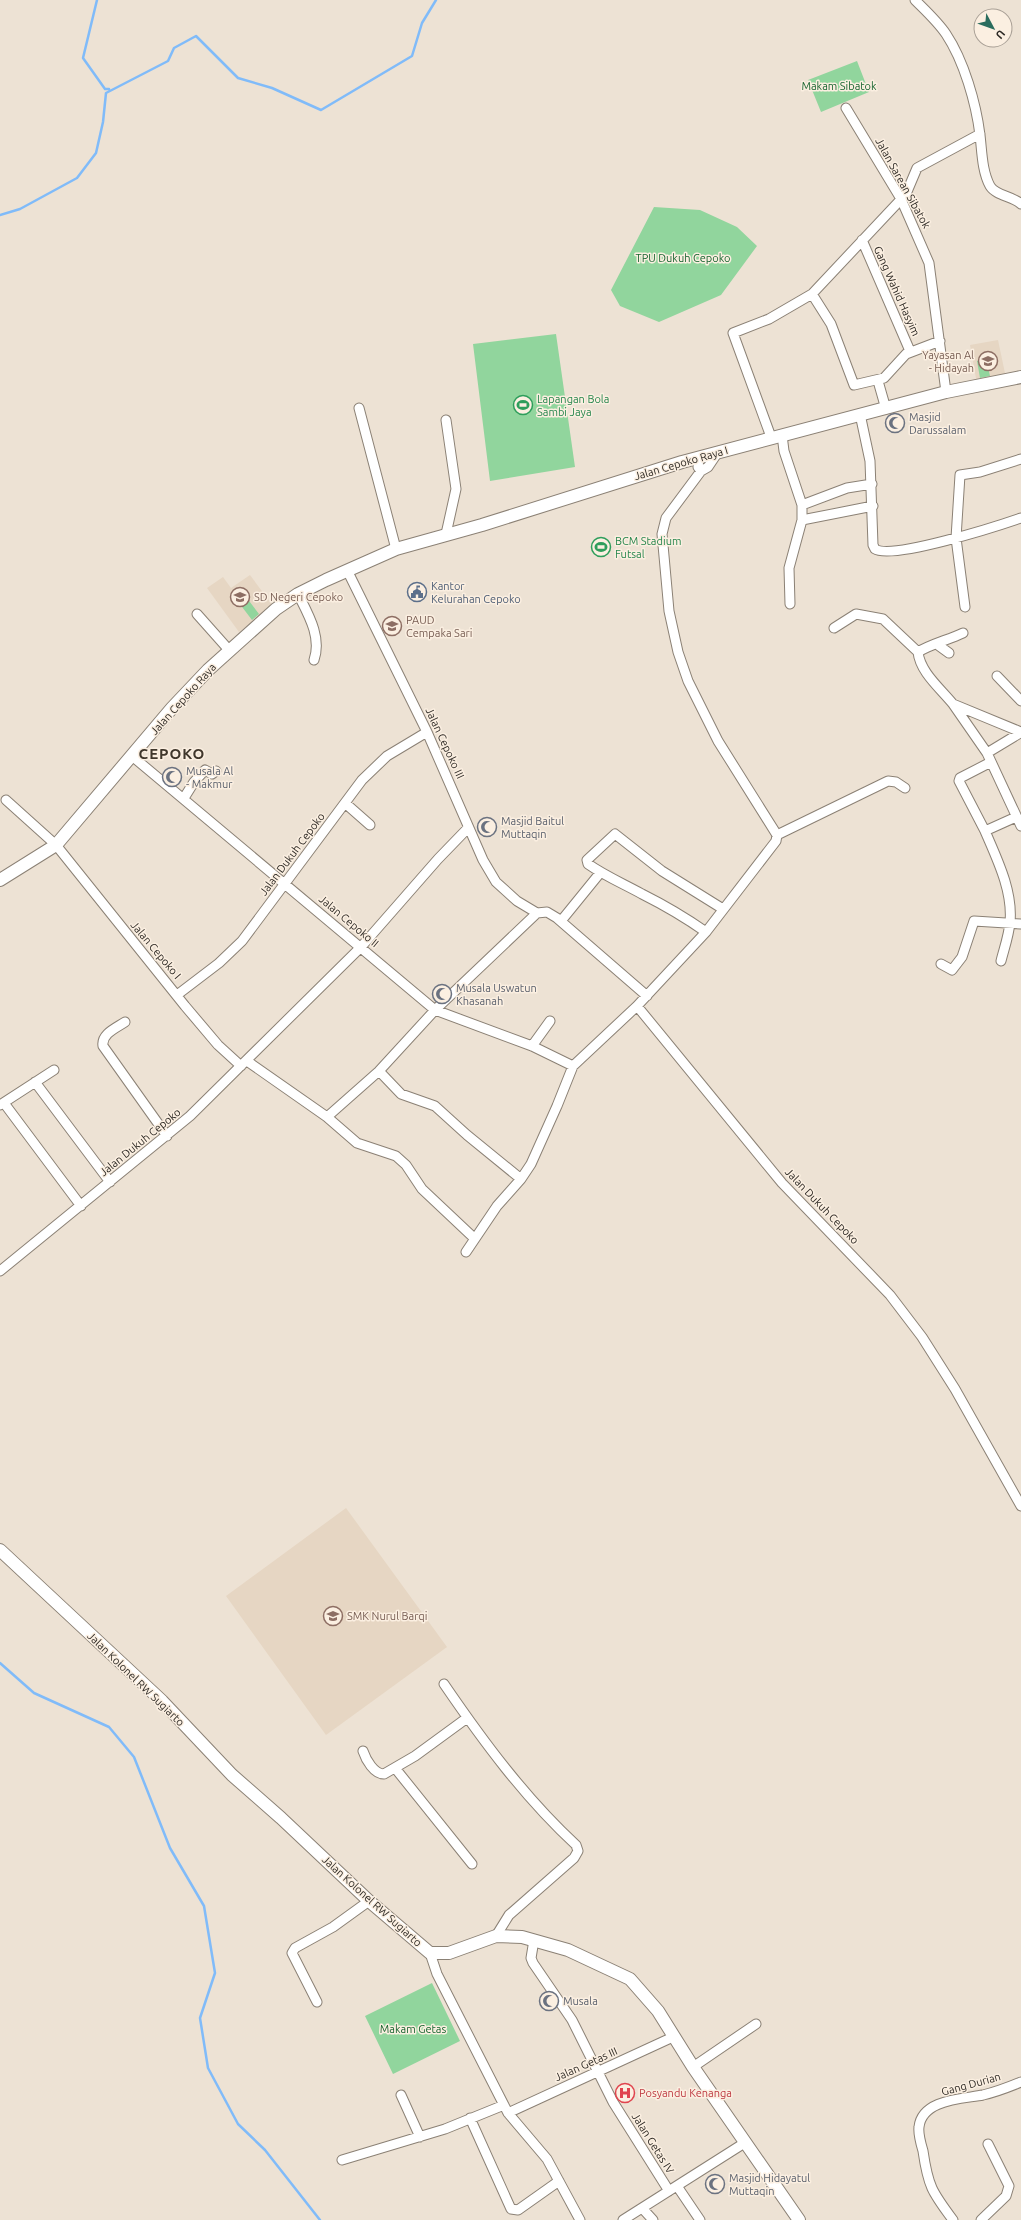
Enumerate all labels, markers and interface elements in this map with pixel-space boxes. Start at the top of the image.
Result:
north arrow [973,8,1013,48]
text: U [993,28,1008,41]
park label: Makam Sibatok [801,80,877,92]
street label: Jalan Sarean Sibatok [873,136,933,231]
street label: Gang Wahid Hasyim [872,244,922,338]
park label: TPU Dukuh Cepoko [636,252,730,264]
place label: Yayasan Al - Hidayah [922,349,974,374]
school or university icon: Yayasan Al - Hidayah [977,350,999,372]
place label: Lapangan Bola Sambi Jaya [537,393,609,418]
sports icon: Lapangan Bola Sambi Jaya [512,394,534,416]
place label: Masjid Darussalam [909,411,966,436]
mosque icon: Masjid Darussalam [884,412,906,434]
street label: Jalan Cepoko Raya I [633,444,729,482]
place label: BCM Stadium Futsal [615,535,681,560]
sports icon: BCM Stadium Futsal [590,536,612,558]
place label: Kantor Kelurahan Cepoko [431,580,521,605]
public building icon: Kantor Kelurahan Cepoko [406,581,428,603]
school or university icon: SD Negeri Cepoko [229,586,251,608]
place label: SD Negeri Cepoko [254,591,343,603]
place label: PAUD Cempaka Sari [406,614,472,639]
school or university icon: PAUD Cempaka Sari [381,615,403,637]
street label: Jalan Cepoko Raya [148,661,218,737]
street label: Jalan Cepoko III [423,706,467,780]
district label: CEPOKO [139,745,205,762]
place label: Musala Al - Makmur [186,765,233,790]
mosque icon: Musala Al - Makmur [161,766,183,788]
street label: Jalan Dukuh Cepoko [257,810,327,898]
place label: Masjid Baitul Muttaqin [501,815,564,840]
mosque icon: Masjid Baitul Muttaqin [476,816,498,838]
street label: Jalan Cepoko II [317,893,381,949]
street label: Jalan Cepoko I [129,919,183,981]
place label: Musala Uswatun Khasanah [456,982,537,1007]
mosque icon: Musala Uswatun Khasanah [431,983,453,1005]
street label: Jalan Dukuh Cepoko [97,1106,183,1178]
street label: Jalan Dukuh Cepoko [783,1166,861,1246]
school or university icon: SMK Nurul Barqi [322,1605,344,1627]
place label: SMK Nurul Barqi [347,1610,427,1622]
street label: Jalan Kolonel RW Sugiarto [85,1630,187,1728]
street label: Jalan Kolonel RW Sugiarto [320,1853,424,1949]
mosque icon: Musala [538,1990,560,2012]
place label: Musala [563,1995,598,2007]
park label: Makam Getas [380,2023,446,2035]
street label: Jalan Getas III [553,2045,619,2083]
street label: Gang Durian [940,2070,1002,2098]
hospital icon: Posyandu Kenanga [614,2082,636,2104]
place label: Posyandu Kenanga [639,2087,732,2099]
street label: Jalan Getas IV [630,2111,676,2175]
place label: Masjid Hidayatul Muttaqin [729,2172,810,2197]
mosque icon: Masjid Hidayatul Muttaqin [704,2173,726,2195]

